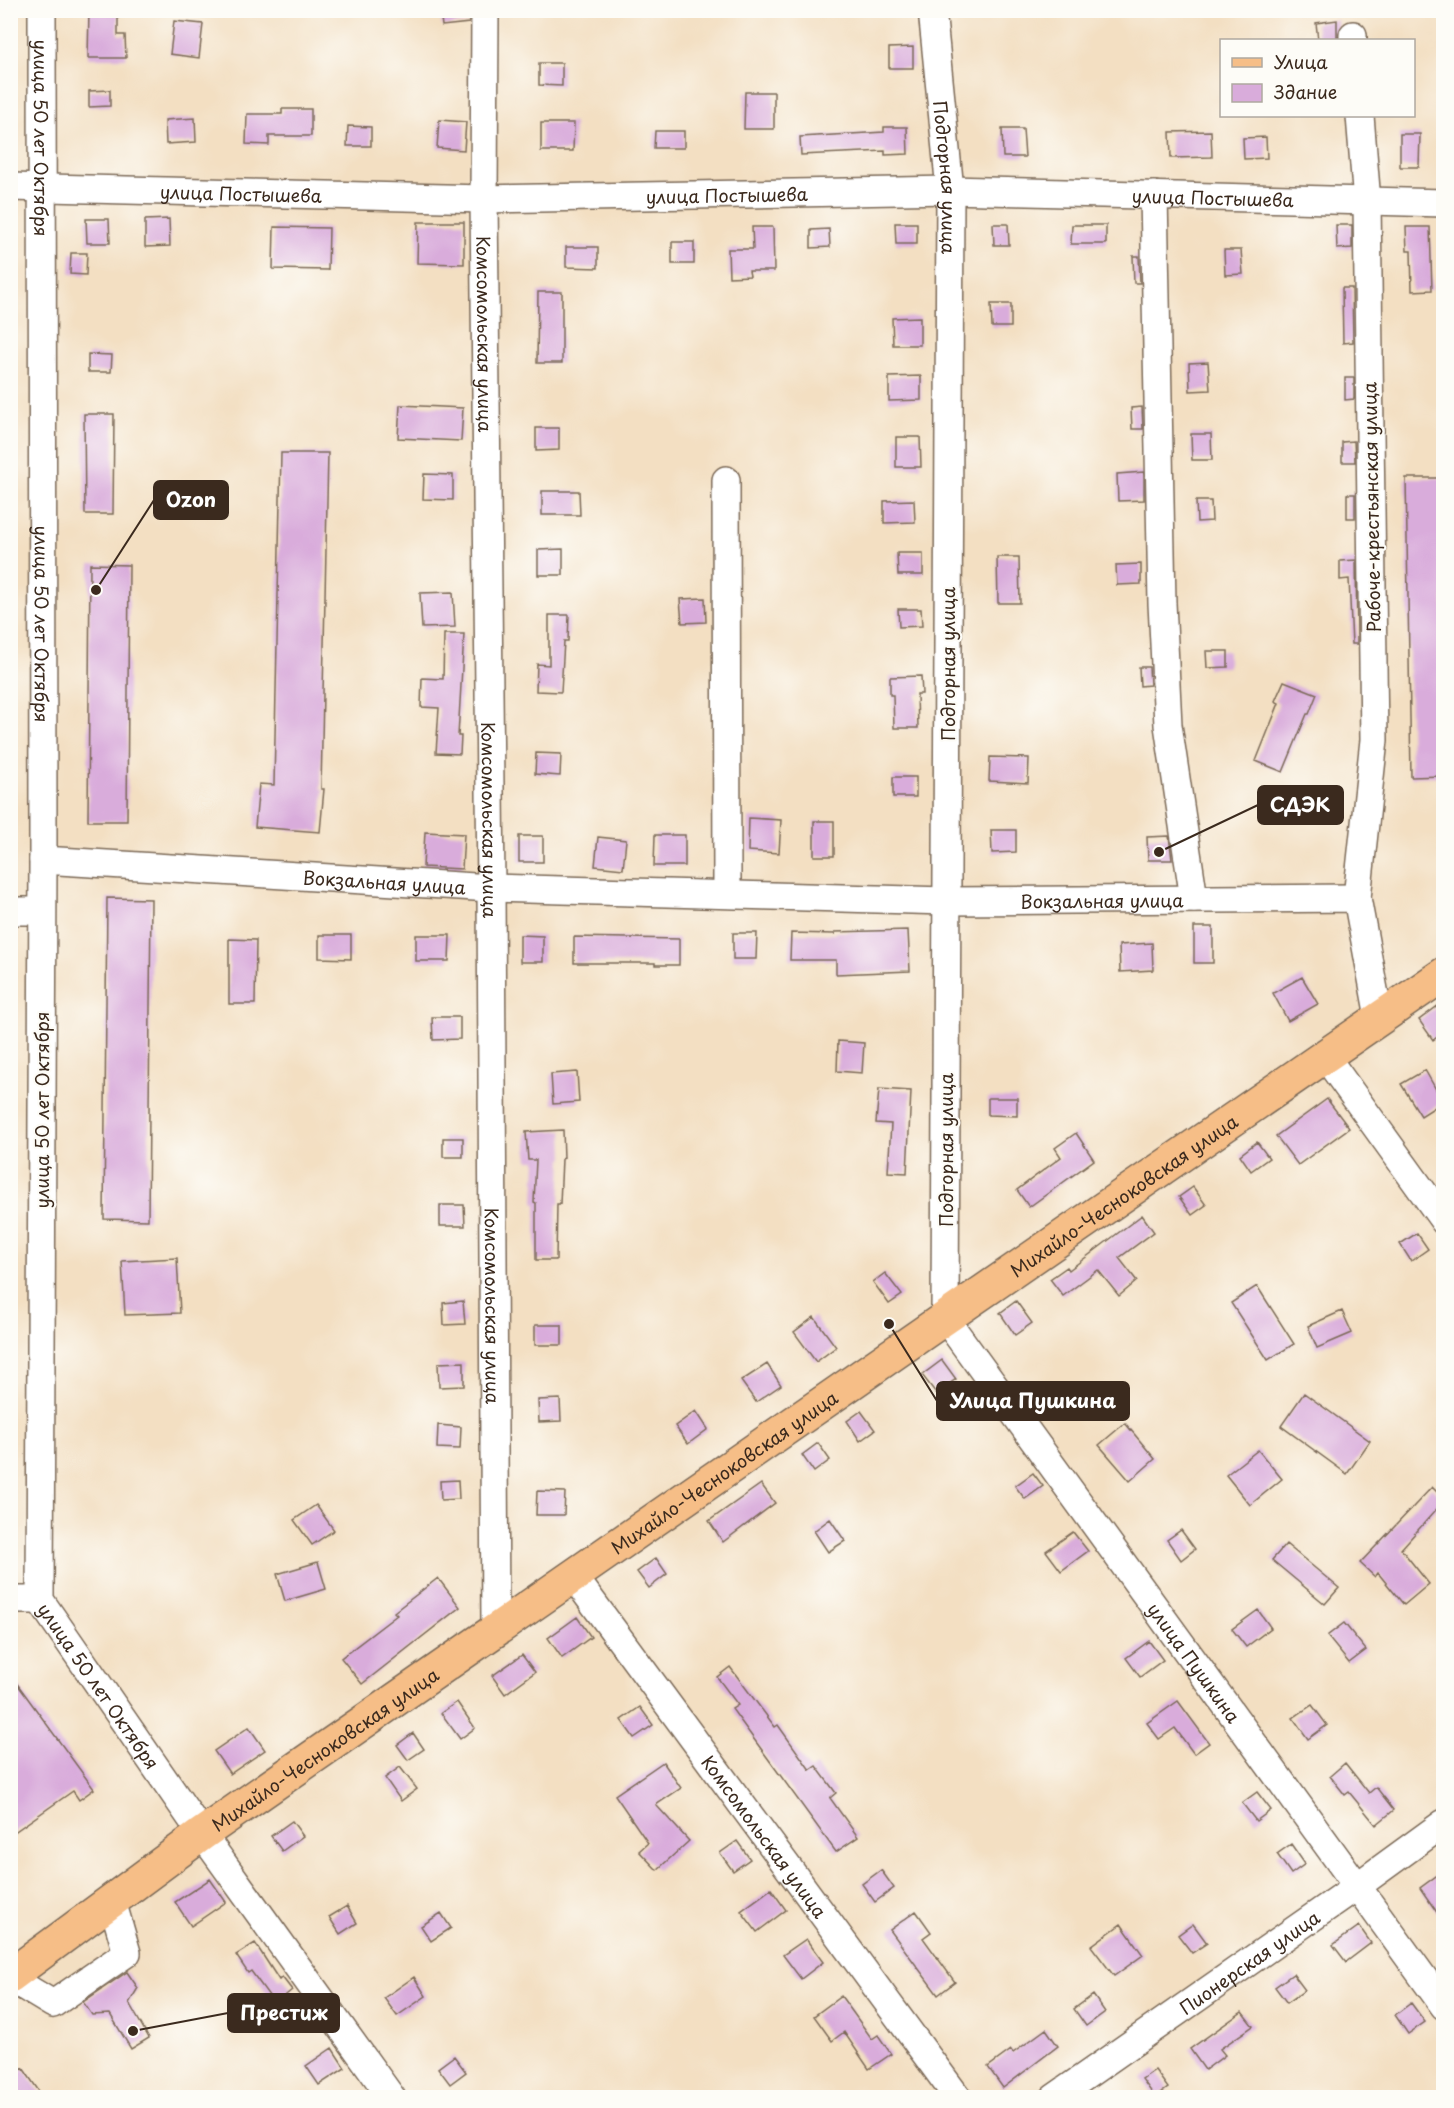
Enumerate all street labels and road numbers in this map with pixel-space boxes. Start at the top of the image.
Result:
street label: улица 50 лет Октября [29,39,56,237]
street label: Подгорная улица [928,99,964,255]
street label: улица Постышева [160,177,323,208]
street label: улица Постышева [646,179,809,209]
street label: улица Постышева [1131,181,1295,213]
street label: Комсомольская улица [471,236,500,433]
street label: Рабоче-крестьянская улица [1355,381,1387,632]
street label: улица 50 лет Октября [29,525,56,723]
street label: Подгорная улица [934,586,961,741]
street label: Комсомольская улица [476,722,505,919]
street label: Вокзальная улица [302,863,467,900]
street label: Вокзальная улица [1020,886,1184,914]
street label: улица 50 лет Октября [28,1011,55,1209]
street label: Подгорная улица [932,1072,959,1227]
street label: Михайло-Чесноковская улица [1004,1107,1243,1283]
street label: Комсомольская улица [479,1208,507,1405]
street label: Михайло-Чесноковская улица [605,1383,843,1560]
street label: улица Пушкина [1142,1596,1248,1728]
street label: улица 50 лет Октября [32,1597,166,1774]
street label: Михайло-Чесноковская улица [206,1660,444,1837]
street label: Комсомольская улица [696,1749,835,1924]
street label: Пионерская улица [1173,1903,1325,2020]

